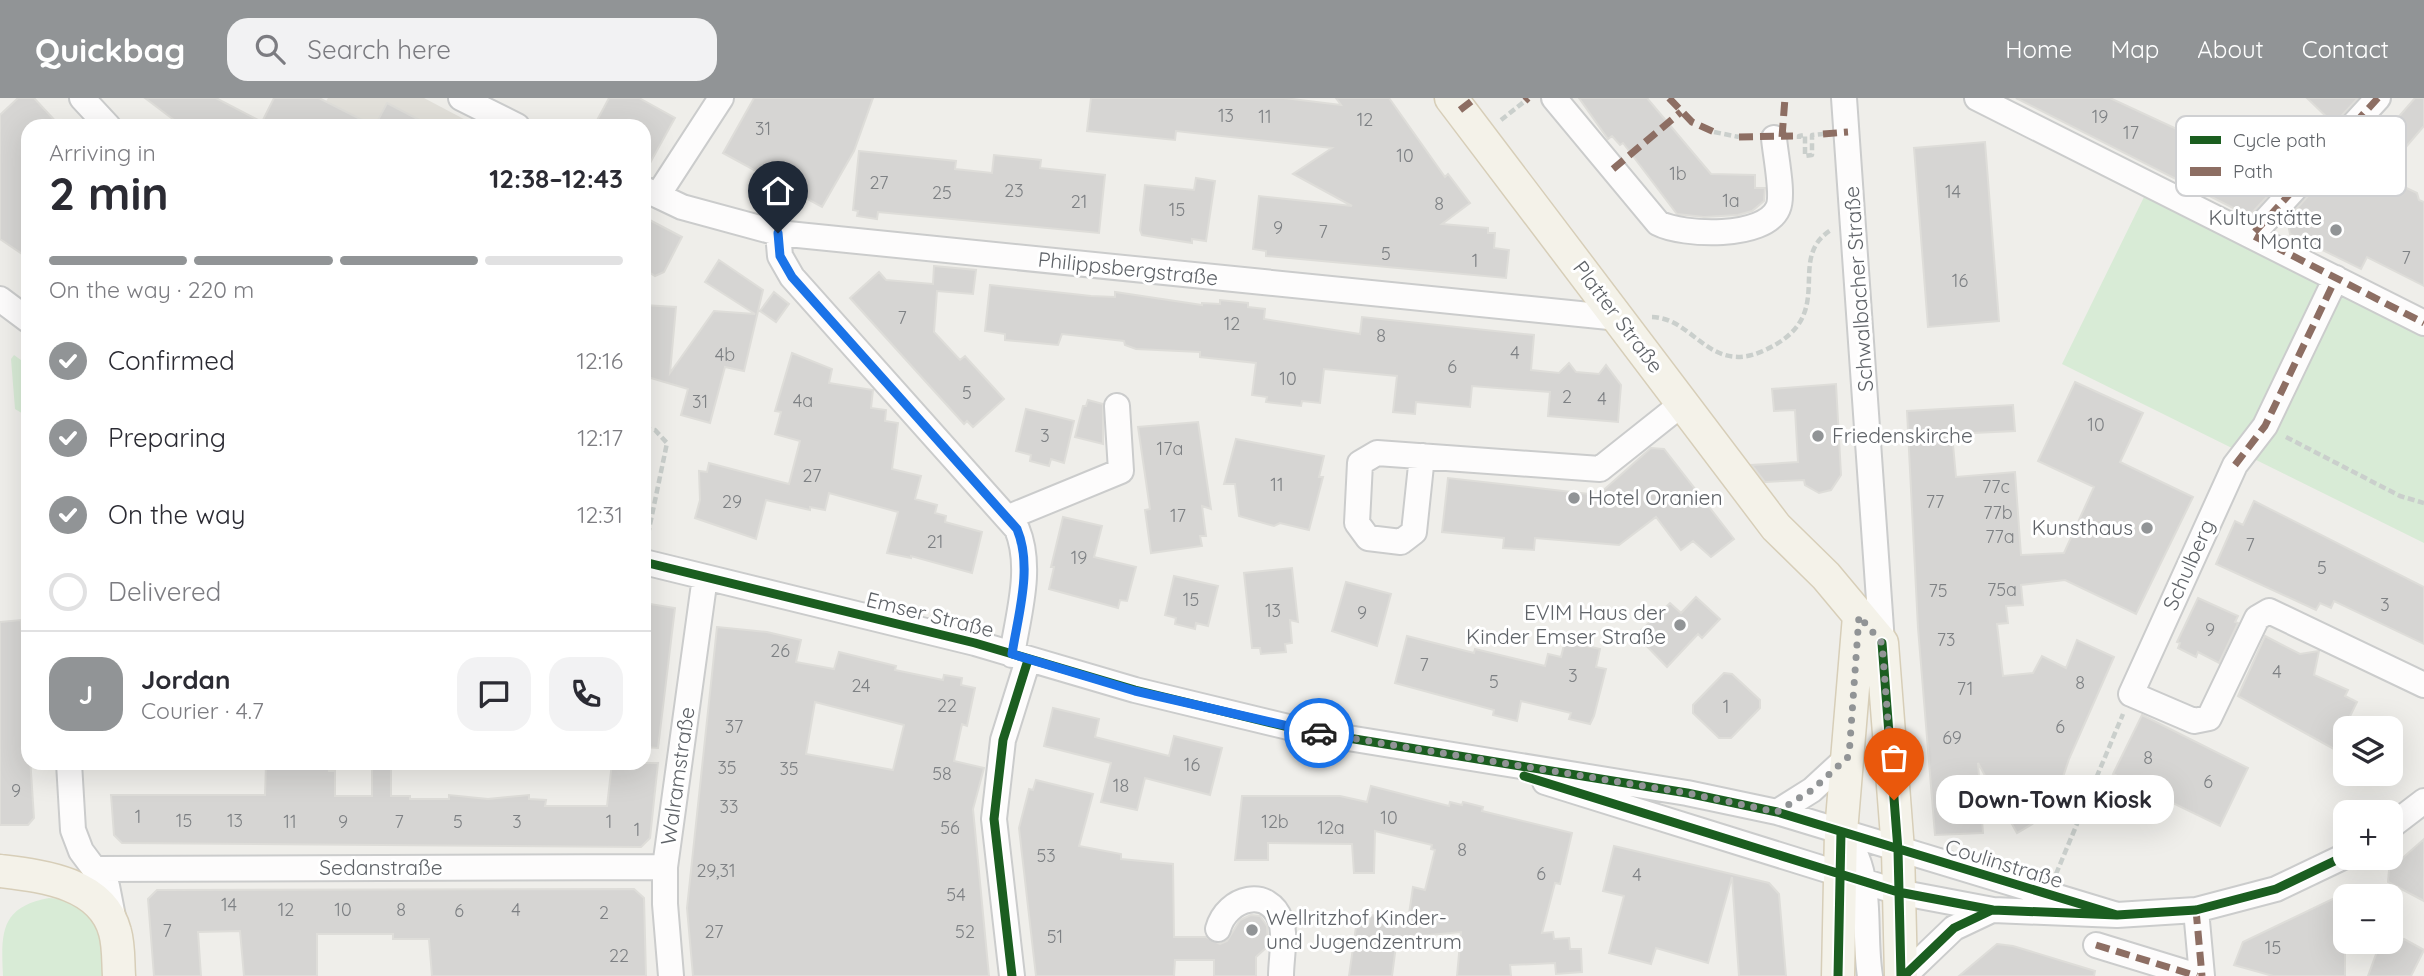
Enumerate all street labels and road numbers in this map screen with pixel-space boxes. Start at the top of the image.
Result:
street label: Schwalbacher Straße [1838,185,1878,393]
street label: Philippsbergstraße [1037,246,1219,290]
street label: Platter Straße [1568,255,1669,378]
street label: Schulberg [2157,515,2220,614]
street label: Emser Straße [864,586,997,642]
street label: Walramstraße [654,705,700,847]
street label: Coulinstraße [1942,833,2066,893]
street label: Sedanstraße [319,854,443,880]

